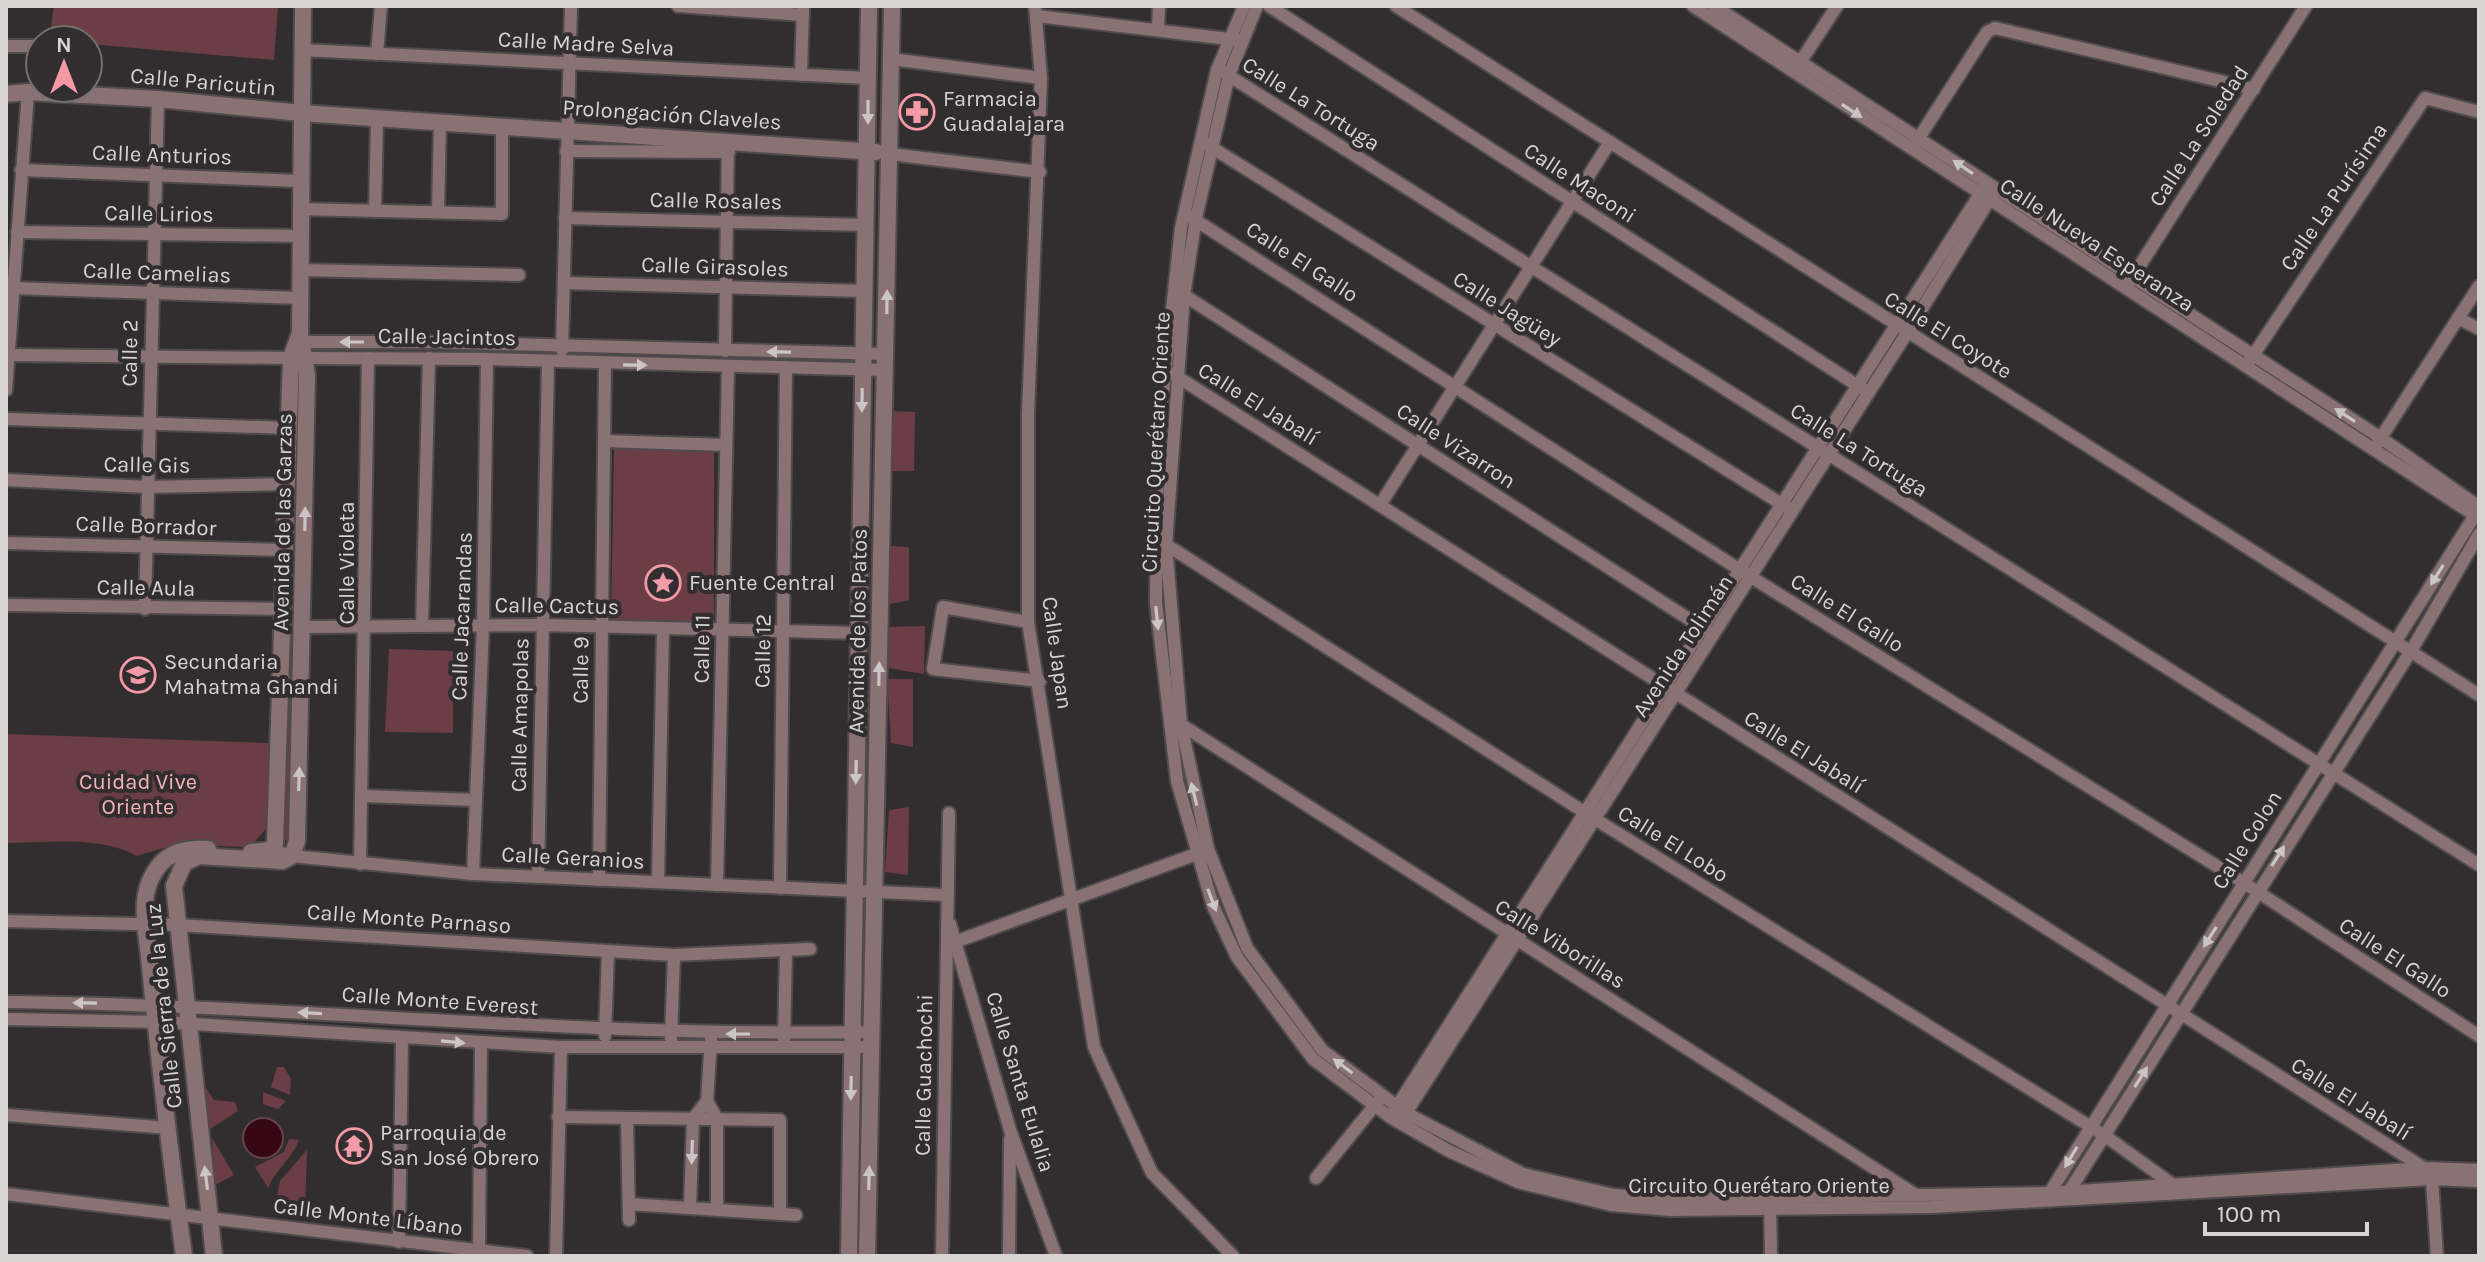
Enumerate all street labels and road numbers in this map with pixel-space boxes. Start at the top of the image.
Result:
street label: Calle Madre Selva [497,26,675,62]
street label: Calle La Tortuga [1237,51,1385,157]
street label: Calle La Soledad [2144,61,2254,211]
street label: Calle Paricutin [129,63,277,101]
street label: Prolongación Claveles [562,94,782,136]
street label: Calle La Purísima [2275,118,2393,276]
street label: Calle Maconi [1519,137,1641,229]
street label: Calle Anturios [92,140,232,170]
street label: Calle Nueva Esperanza [1995,172,2199,318]
street label: Calle Rosales [649,187,783,215]
street label: Calle Lirios [104,200,214,228]
street label: Calle El Gallo [1241,216,1363,308]
street label: Calle Girasoles [641,251,789,283]
street label: Calle Camelias [82,257,232,289]
street label: Calle Jagüey [1448,265,1566,353]
street label: Calle El Coyote [1879,285,2017,385]
street label: Circuito Querétaro Oriente [1136,311,1176,573]
street label: Calle 2 [116,319,144,387]
street label: Calle Jacintos [378,323,516,351]
street label: Calle El Jabalí [1193,357,1323,452]
street label: Calle La Tortuga [1785,397,1933,503]
street label: Calle Vizarron [1391,398,1521,494]
street label: Avenida de las Garzas [268,413,298,631]
street label: Calle Gis [103,451,191,479]
street label: Calle Violeta [334,501,360,625]
street label: Calle Borrador [75,511,217,541]
street label: Avenida de los Patos [843,528,873,734]
street label: Calle Jacarandas [446,531,478,701]
street label: Calle El Gallo [1785,568,1909,658]
street label: Avenida Tolimán [1627,570,1739,722]
street label: Calle Aula [96,574,196,602]
street label: Calle Cactus [495,592,619,620]
street label: Calle Japan [1036,595,1078,711]
street label: Calle 11 [688,614,716,684]
street label: Calle 12 [749,614,777,688]
street label: Calle 9 [567,636,595,704]
street label: Calle Amapolas [506,638,534,792]
street label: Calle El Jabalí [1739,705,1869,800]
street label: Calle Colon [2206,786,2288,894]
street label: Calle El Lobo [1613,800,1733,888]
street label: Calle Geranios [501,841,645,875]
street label: Calle Viborillas [1490,894,1630,994]
street label: Calle Monte Parnaso [306,899,512,939]
street label: Calle Sierra de la Luz [140,902,188,1110]
street label: Calle El Gallo [2334,912,2456,1004]
street label: Calle Monte Everest [341,981,539,1021]
street label: Calle Santa Eulalia [980,989,1060,1175]
street label: Calle Guachochi [910,994,938,1156]
street label: Calle El Jabalí [2286,1052,2416,1147]
street label: Circuito Querétaro Oriente [1628,1173,1890,1199]
street label: Calle Monte Líbano [272,1192,464,1242]

